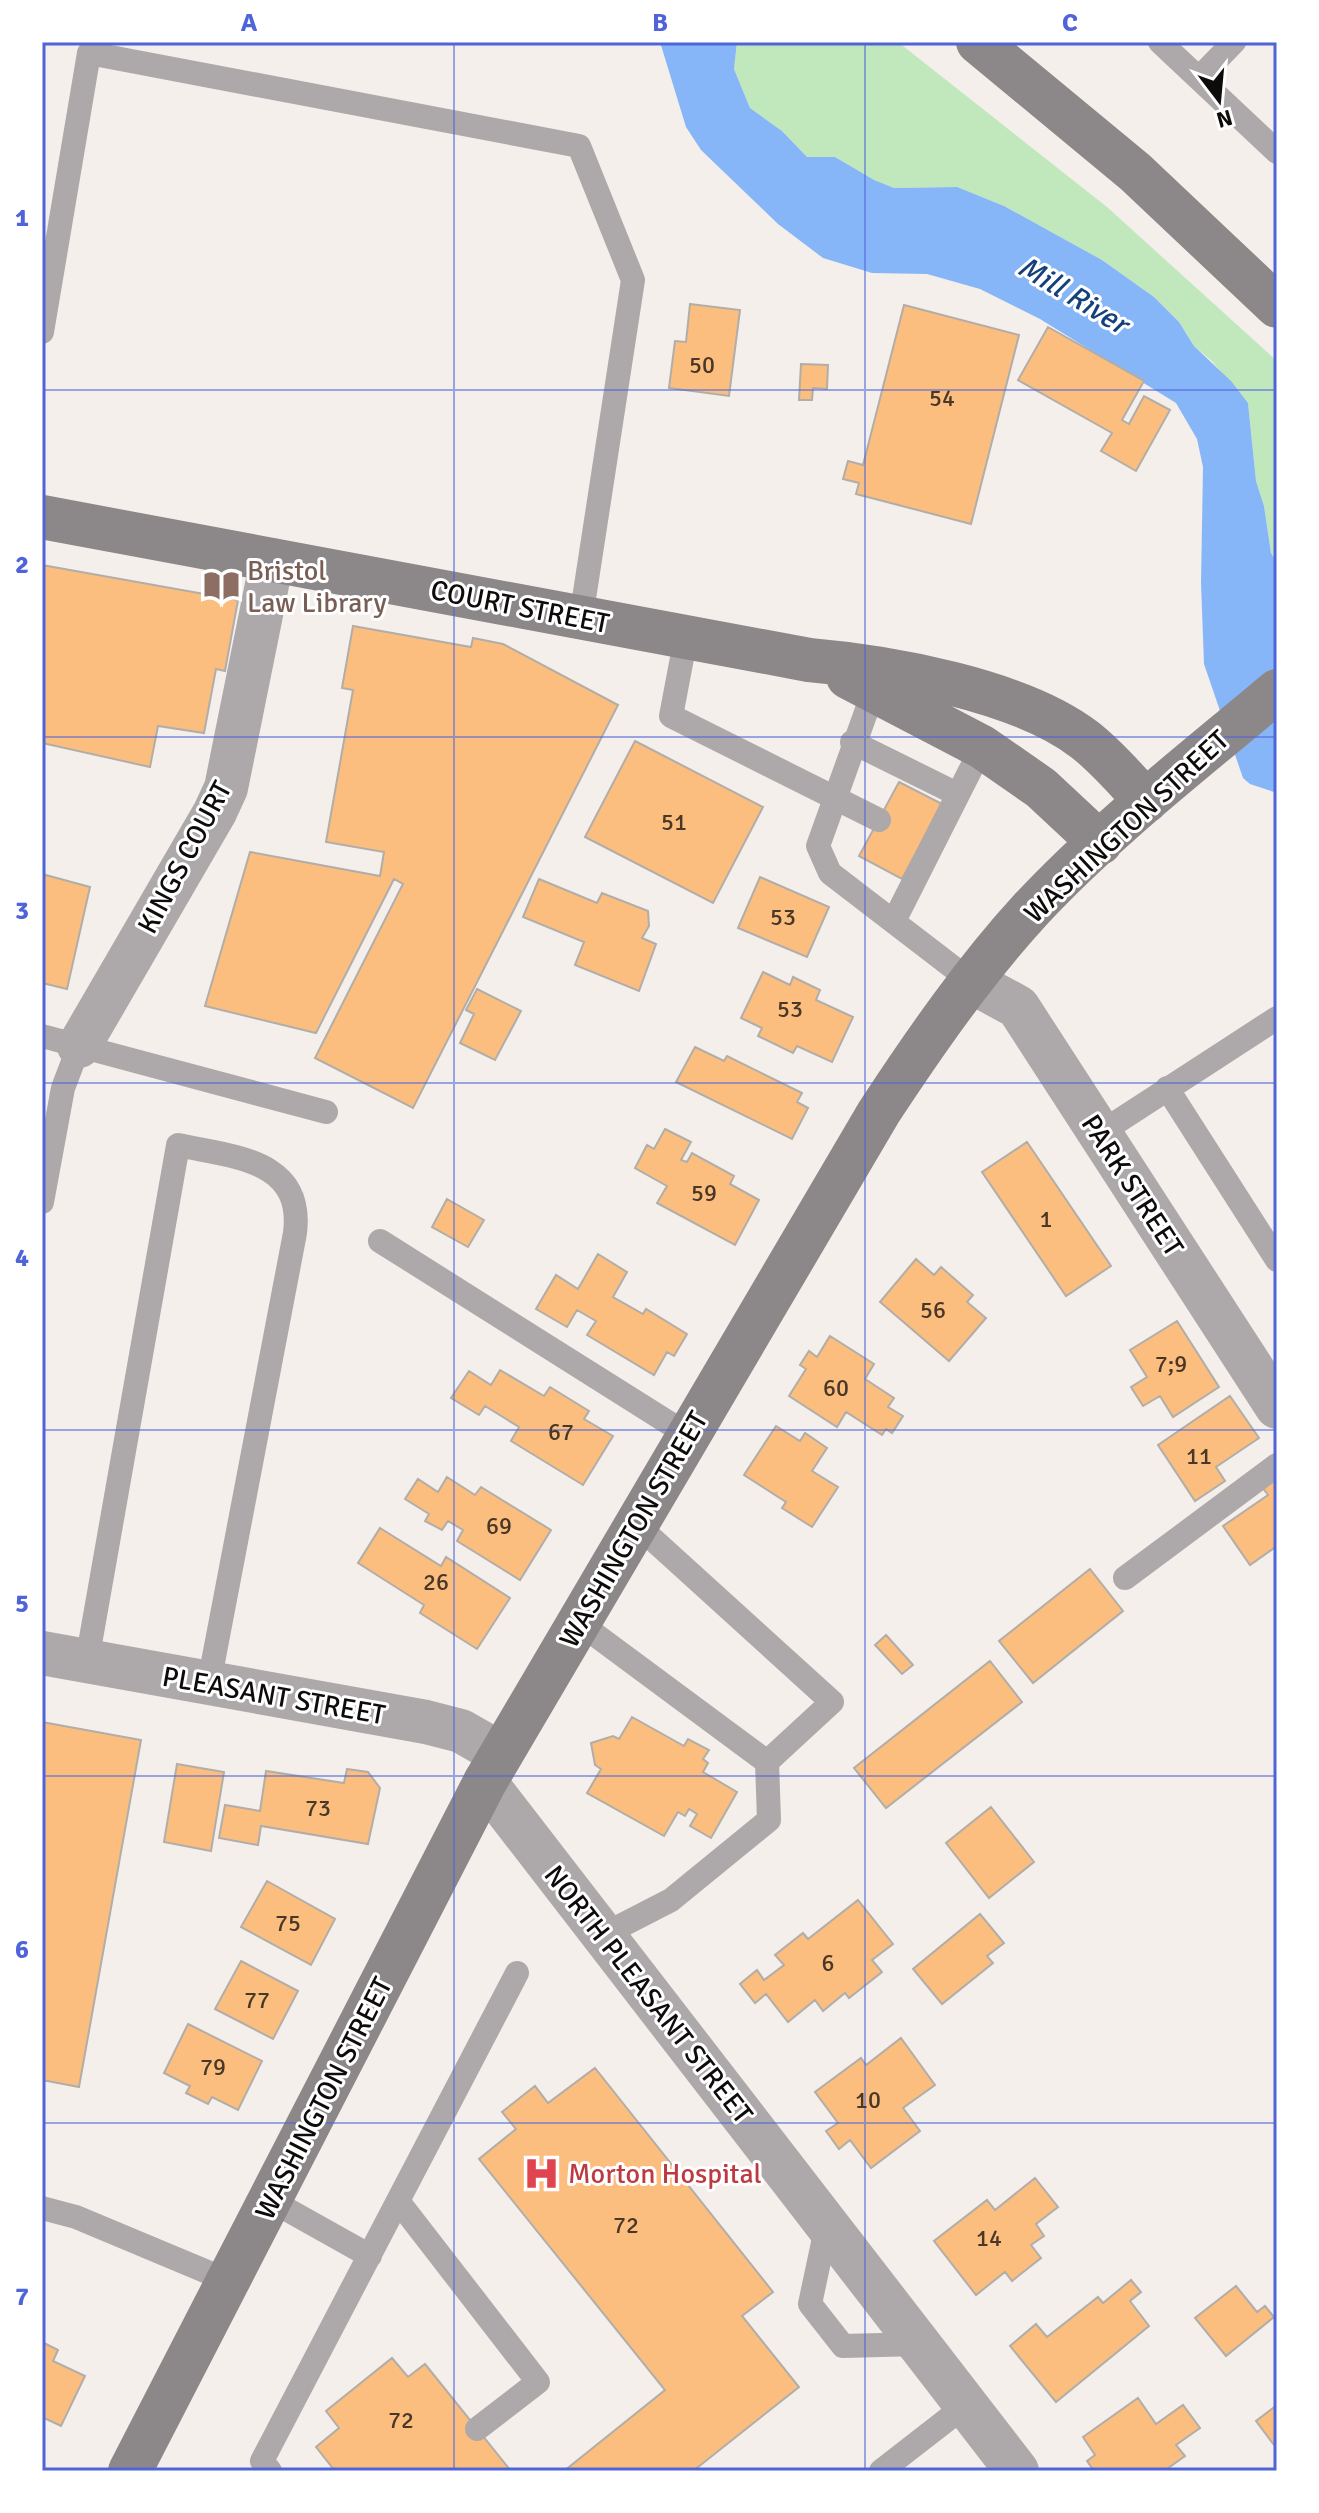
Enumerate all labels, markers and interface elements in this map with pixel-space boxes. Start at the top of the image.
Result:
text: A [241,7,258,39]
text: B [652,7,668,39]
text: C [1062,7,1078,39]
north arrow [1179,60,1259,140]
text: N [1213,104,1235,134]
text: 1 [15,202,29,234]
water label: Mill River [1011,248,1138,345]
house number: 50 [689,350,715,380]
house number: 54 [929,383,955,413]
text: 2 [15,549,29,581]
place label: Bristol Law Library [247,554,386,620]
library icon: Bristol Law Library [202,567,240,605]
street label: COURT STREET [428,573,612,641]
street label: WASHINGTON STREET [1017,723,1236,930]
street label: KINGS COURT [130,775,239,940]
house number: 51 [661,807,687,837]
text: 3 [15,895,29,927]
house number: 53 [770,902,796,932]
house number: 53 [777,994,803,1024]
street label: PARK STREET [1074,1108,1191,1263]
house number: 59 [691,1178,717,1208]
house number: 1 [1040,1204,1052,1234]
text: 4 [15,1242,29,1274]
house number: 56 [920,1295,946,1325]
house number: 7;9 [1155,1349,1187,1379]
house number: 60 [823,1373,849,1403]
street label: WASHINGTON STREET [552,1405,716,1654]
house number: 67 [548,1417,574,1447]
house number: 11 [1186,1441,1212,1471]
house number: 69 [486,1511,512,1541]
house number: 26 [423,1567,449,1597]
text: 5 [15,1588,29,1620]
street label: PLEASANT STREET [160,1660,388,1732]
house number: 73 [305,1793,331,1823]
street label: NORTH PLEASANT STREET [537,1859,760,2131]
house number: 75 [275,1908,301,1938]
text: 6 [15,1934,29,1966]
house number: 6 [822,1948,834,1978]
street label: WASHINGTON STREET [248,1971,400,2225]
house number: 77 [244,1985,270,2015]
house number: 79 [200,2052,226,2082]
house number: 10 [855,2085,881,2115]
hospital icon: Morton Hospital [523,2154,561,2192]
place label: Morton Hospital [568,2157,762,2191]
house number: 72 [613,2210,639,2240]
house number: 14 [976,2223,1002,2253]
text: 7 [15,2281,29,2313]
house number: 72 [388,2405,414,2435]

